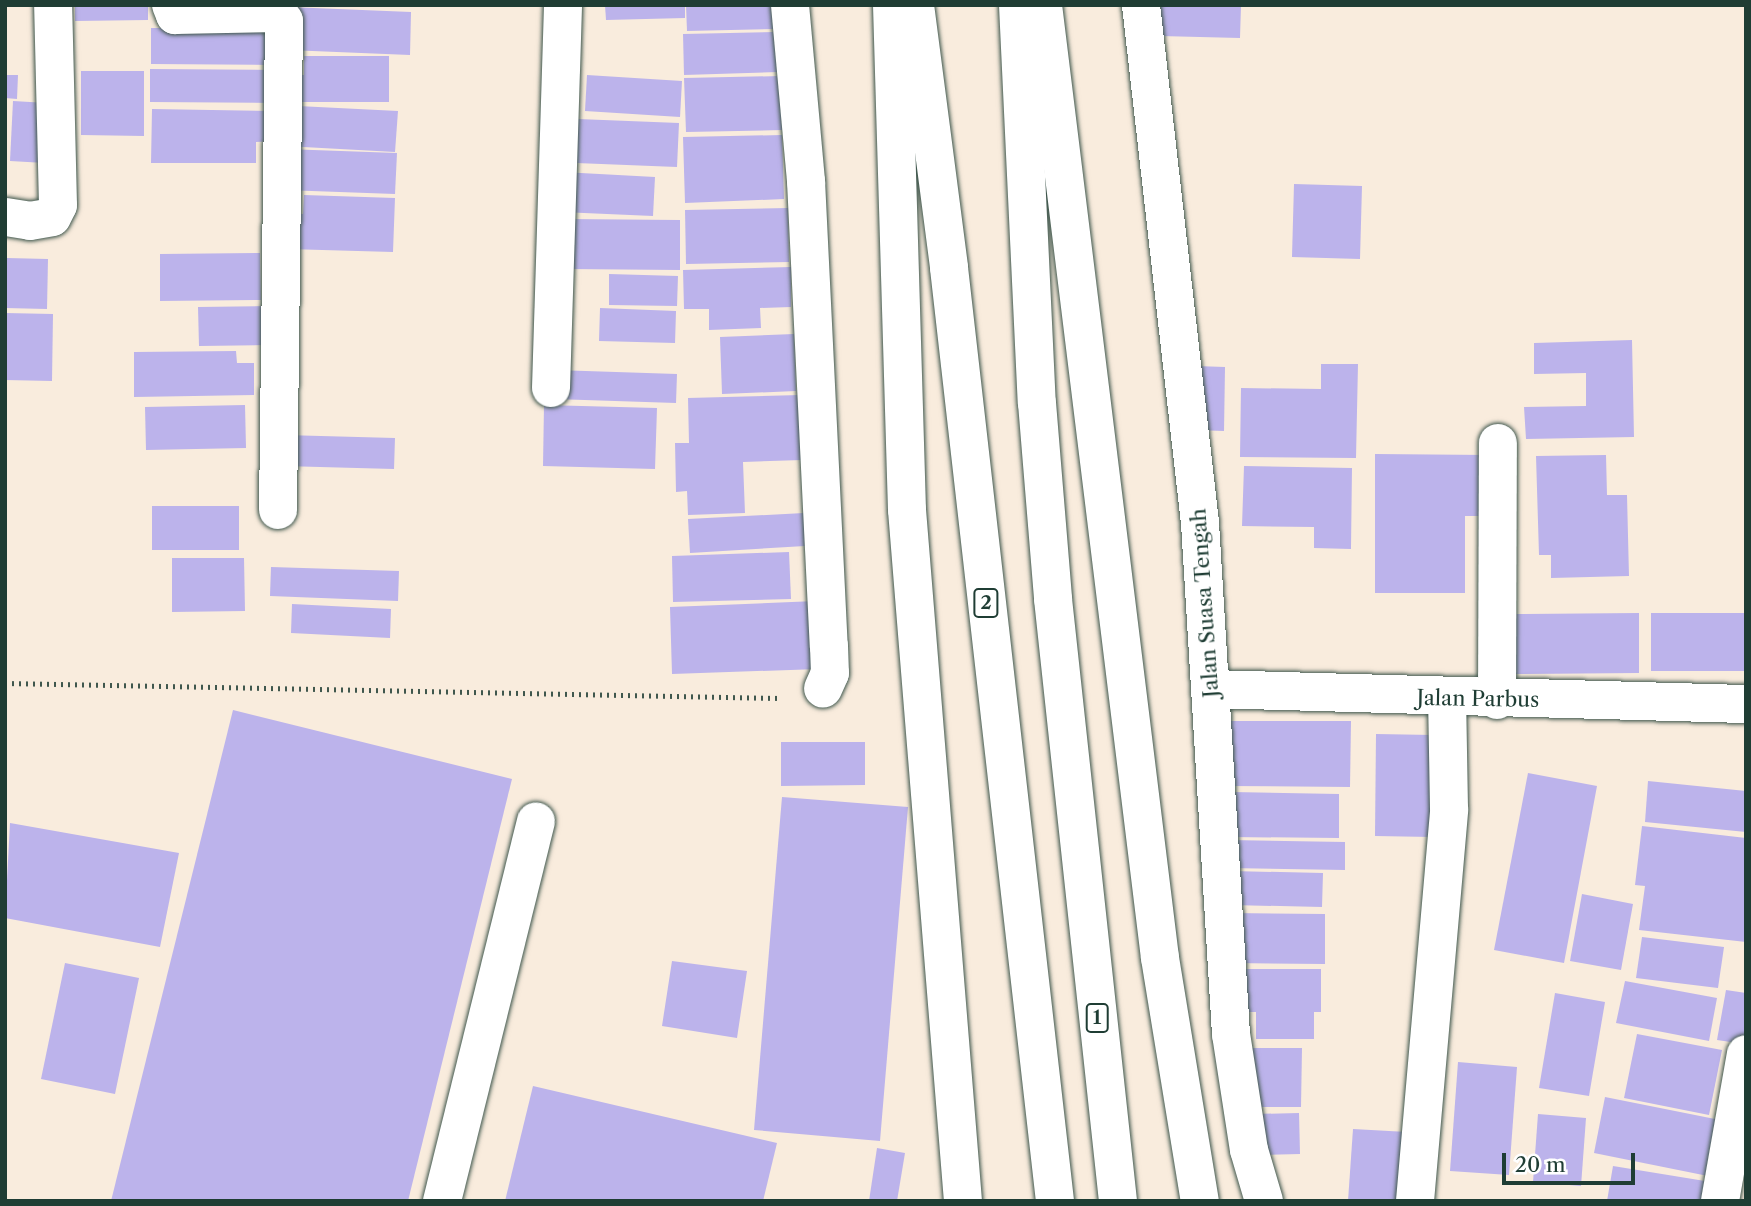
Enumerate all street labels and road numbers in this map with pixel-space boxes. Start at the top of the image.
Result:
street label: Jalan Suasa Tengah [1186,507,1224,699]
road number: 2 [972,588,1000,618]
street label: Jalan Parbus [1417,685,1539,713]
road number: 1 [1085,1002,1109,1034]

